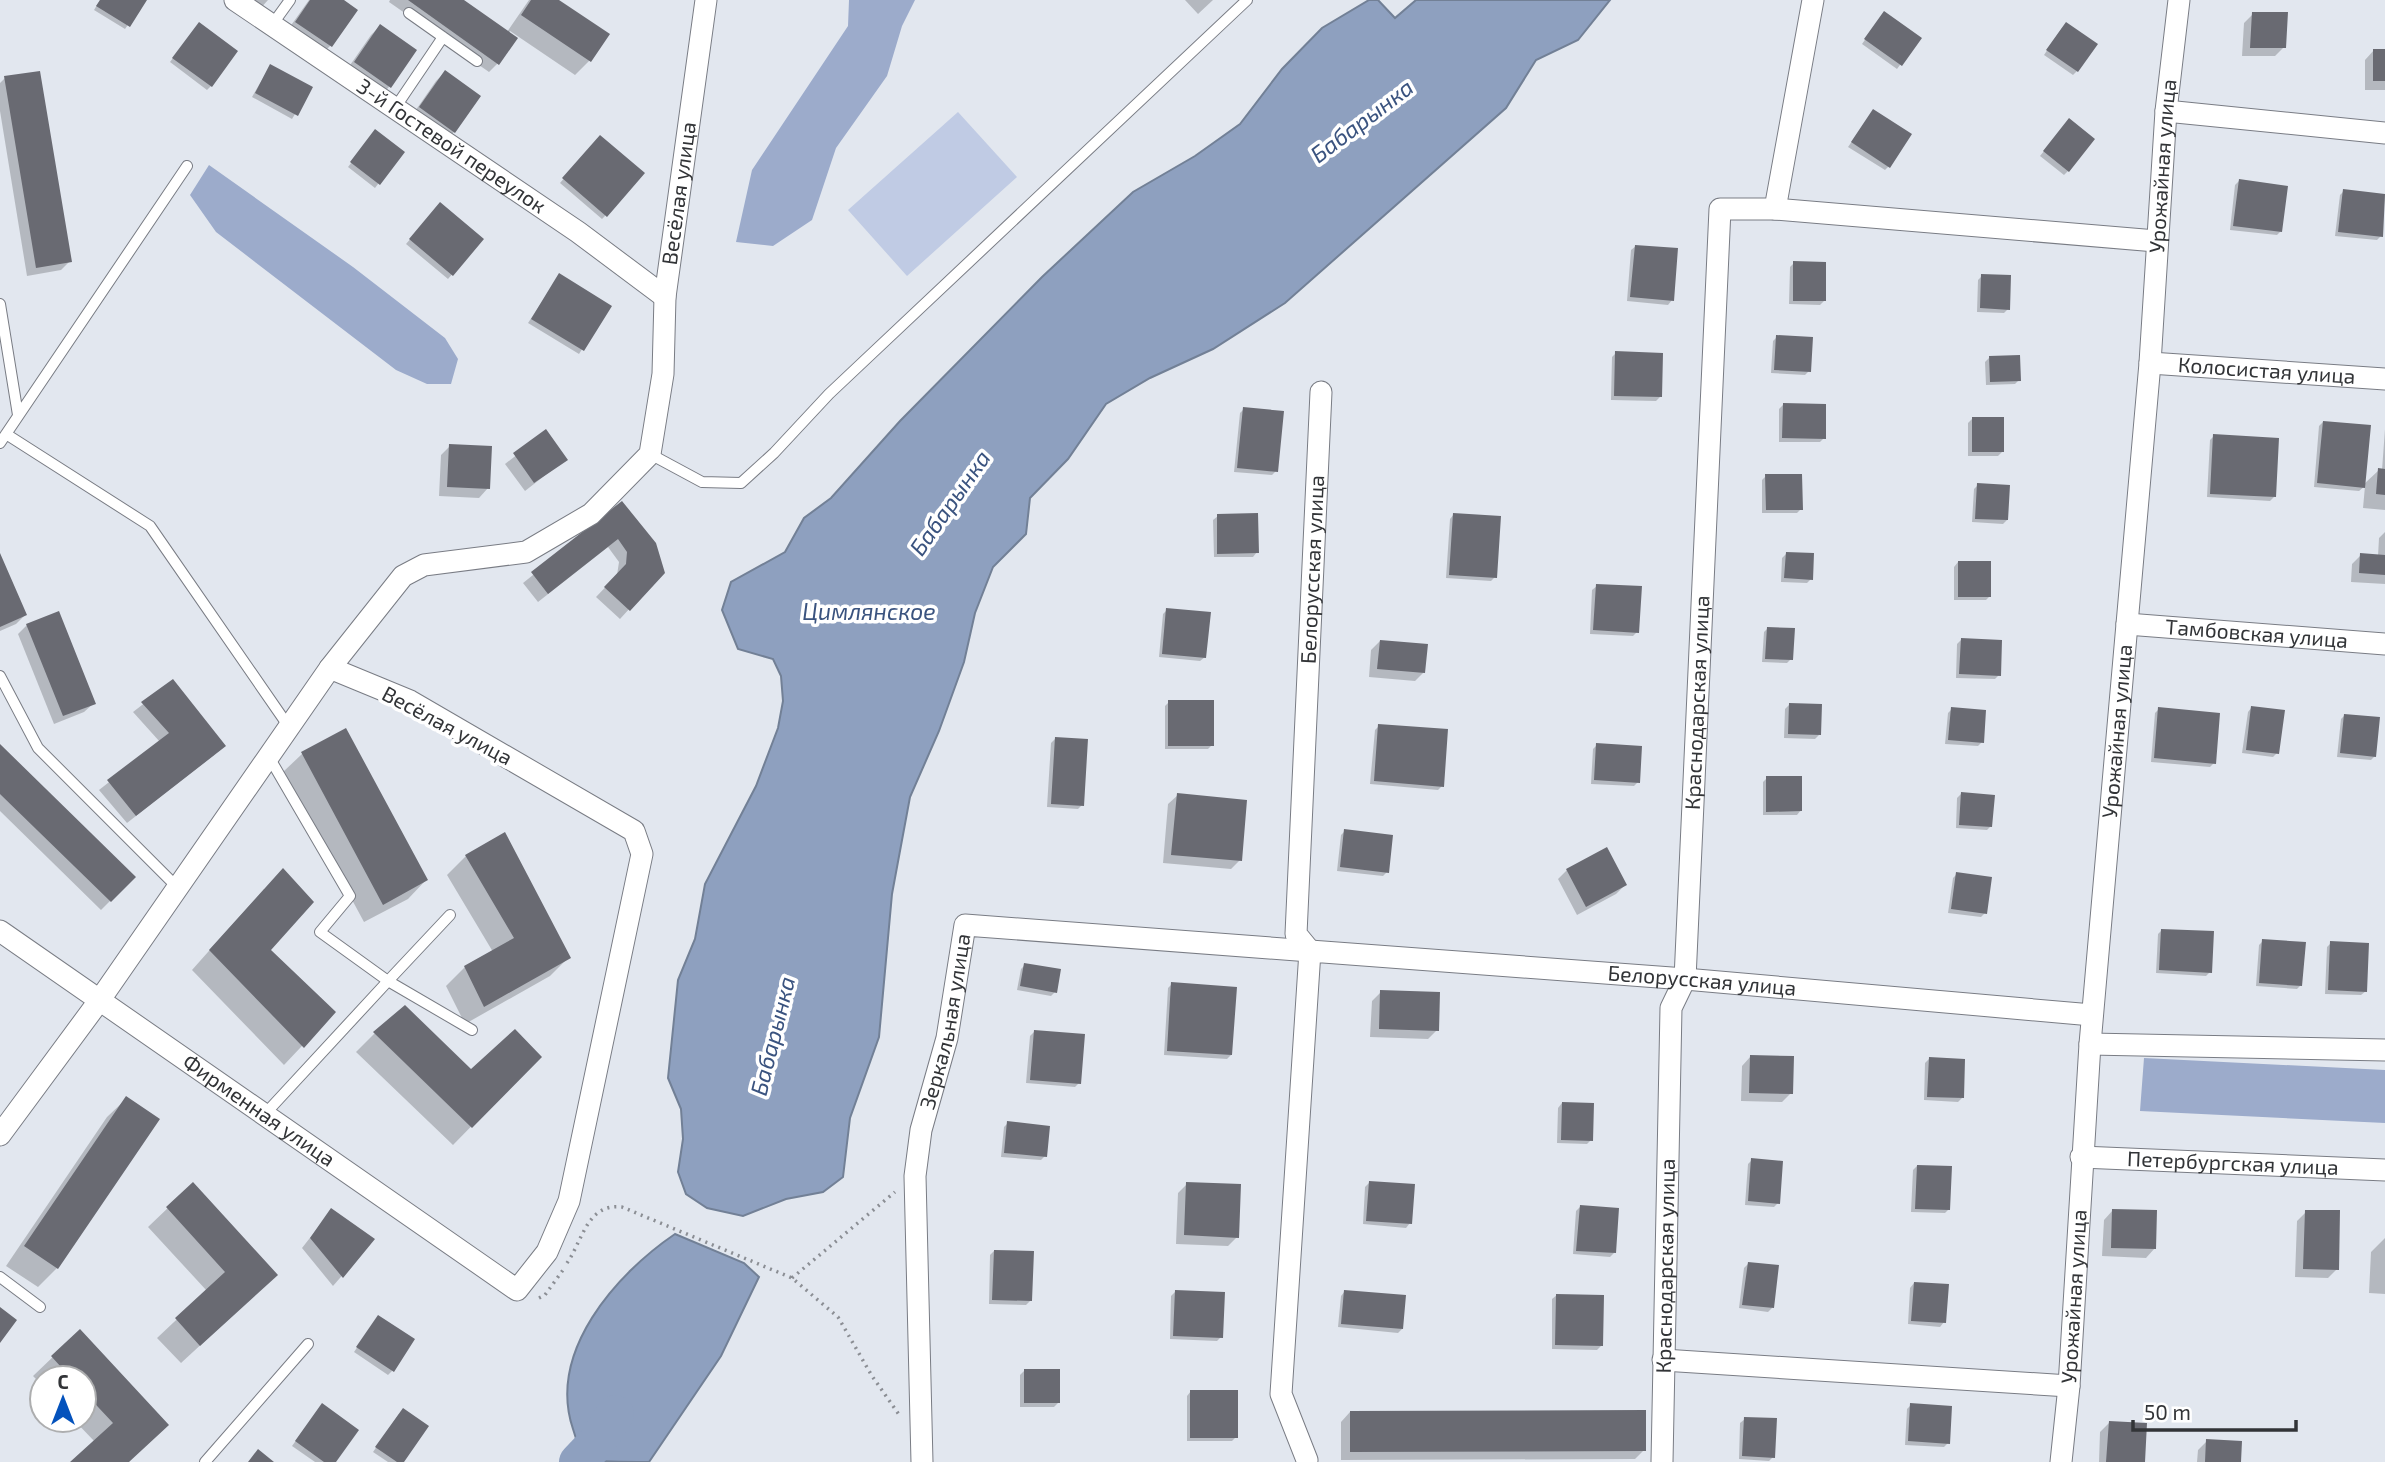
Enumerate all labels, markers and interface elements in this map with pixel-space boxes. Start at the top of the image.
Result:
street label: 3-й Гостевой переулок [353,72,551,218]
water label: Бабарынка [1304,72,1418,168]
street label: Урожайная улица [2143,78,2181,254]
street label: Весёлая улица [656,120,700,266]
street label: Колосистая улица [2177,351,2356,388]
water label: Бабарынка [903,445,996,560]
street label: Белорусская улица [1294,474,1328,664]
street label: Краснодарская улица [1679,595,1713,810]
water label: Цимлянское [802,597,936,625]
street label: Тамбовская улица [2164,613,2349,652]
street label: Урожайная улица [2096,643,2136,819]
street label: Весёлая улица [378,680,517,770]
street label: Зеркальная улица [913,932,974,1112]
street label: Белорусская улица [1607,959,1797,1000]
water label: Бабарынка [744,973,800,1098]
street label: Фирменная улица [179,1048,341,1171]
street label: Петербургская улица [2127,1145,2339,1179]
street label: Краснодарская улица [1650,1158,1679,1374]
street label: Урожайная улица [2055,1209,2091,1384]
north arrow [28,1364,98,1434]
text: С [57,1370,69,1393]
scale bar [2133,1388,2296,1432]
text: 50 m [2144,1399,2191,1424]

